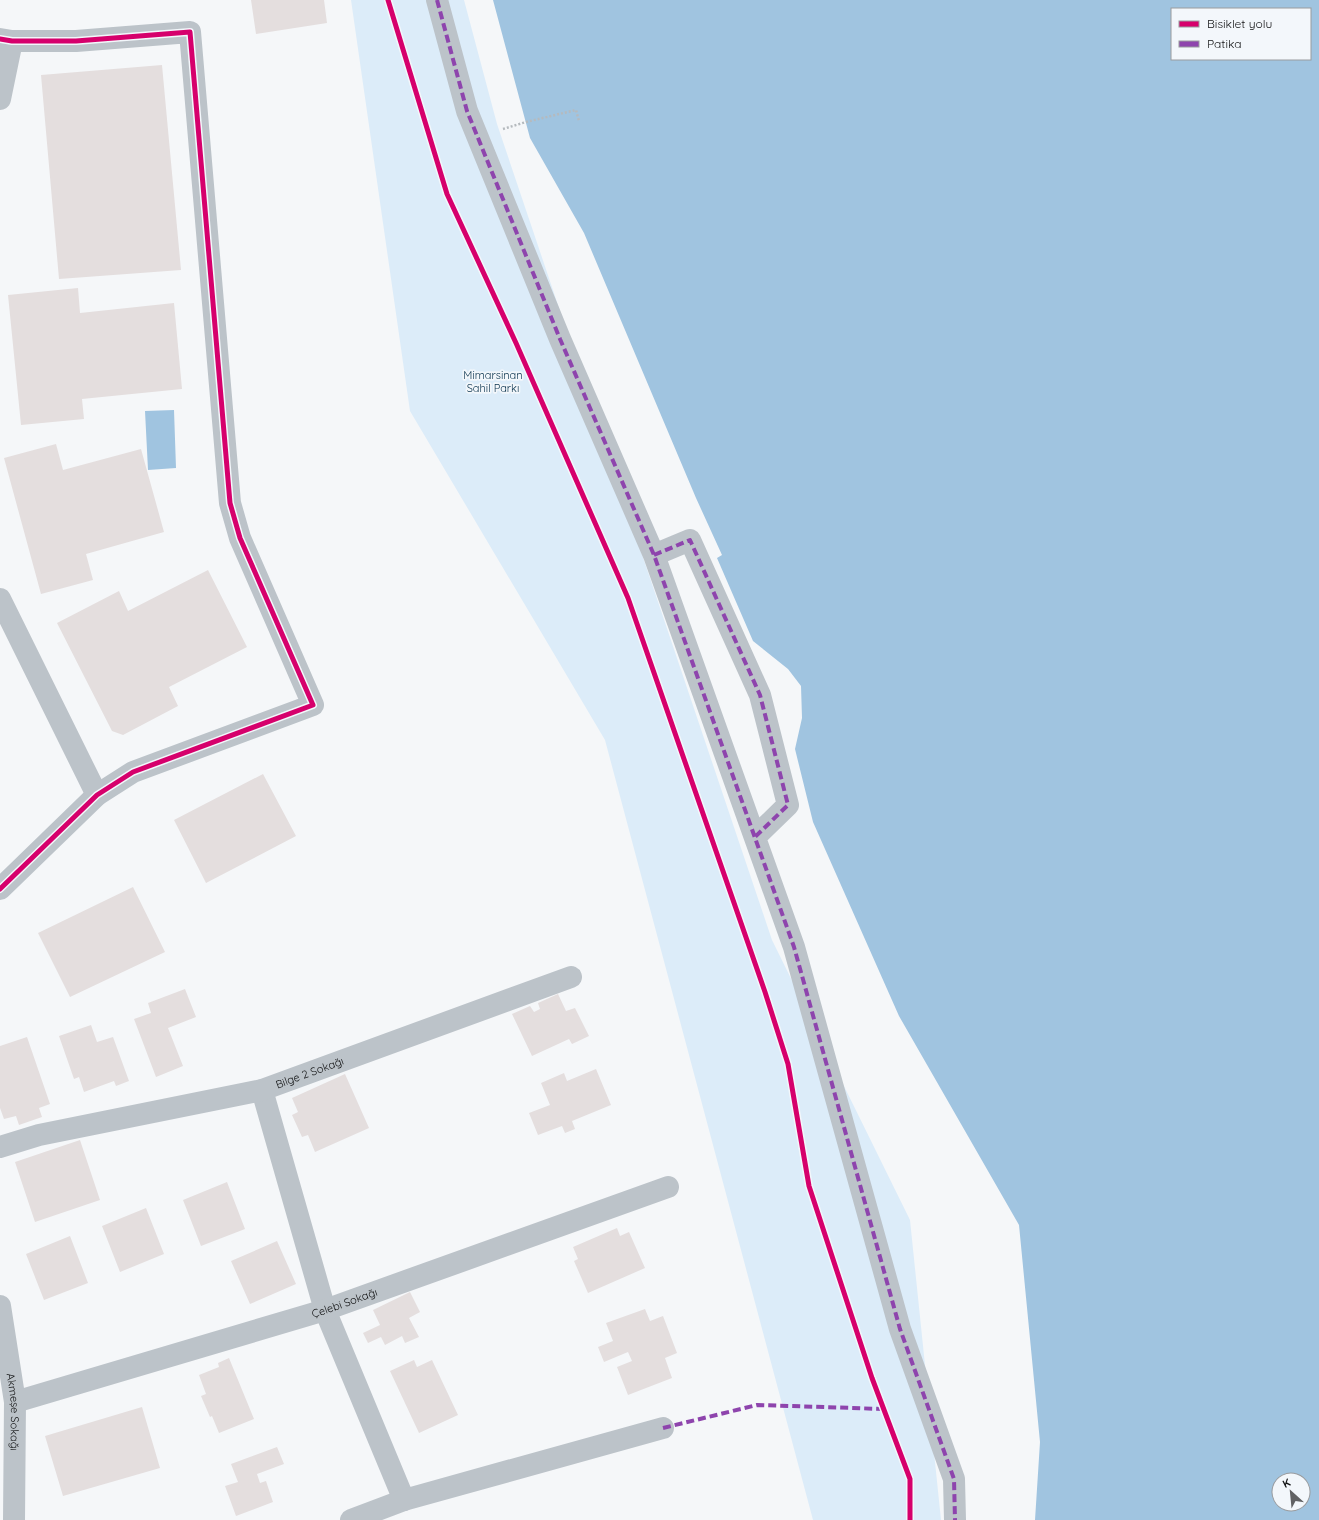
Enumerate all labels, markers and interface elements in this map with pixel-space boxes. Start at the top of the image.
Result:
legend [1171,8,1311,60]
text: Bisiklet yolu [1207,16,1272,31]
text: Patika [1207,36,1242,51]
park label: Mimarsinan Sahil Parkı [463,368,523,395]
street label: Bilge 2 Sokağı [274,1054,346,1091]
street label: Çelebi Sokağı [310,1285,379,1321]
street label: Akmeşe Sokağı [4,1372,22,1451]
north arrow [1271,1472,1311,1512]
text: K [1280,1475,1293,1491]

